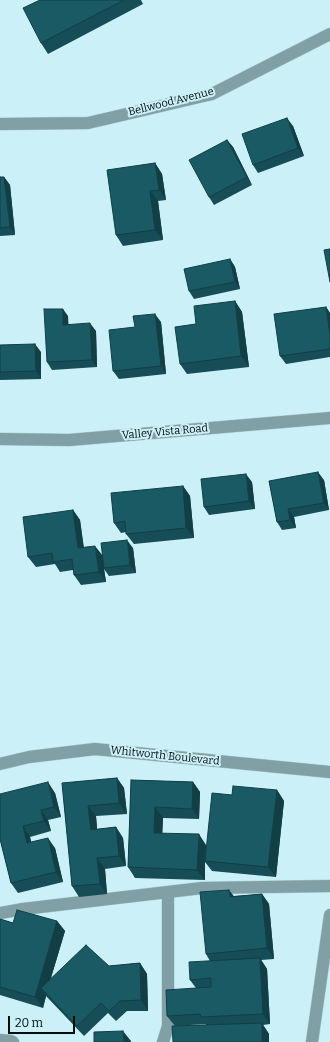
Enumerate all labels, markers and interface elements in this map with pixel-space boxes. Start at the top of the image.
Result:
street label: Bellwood Avenue [127,85,215,119]
street label: Valley Vista Road [121,422,209,442]
street label: Whitworth Boulevard [110,744,220,768]
scale bar [10,1008,77,1034]
text: 20 m [15,1016,43,1030]

